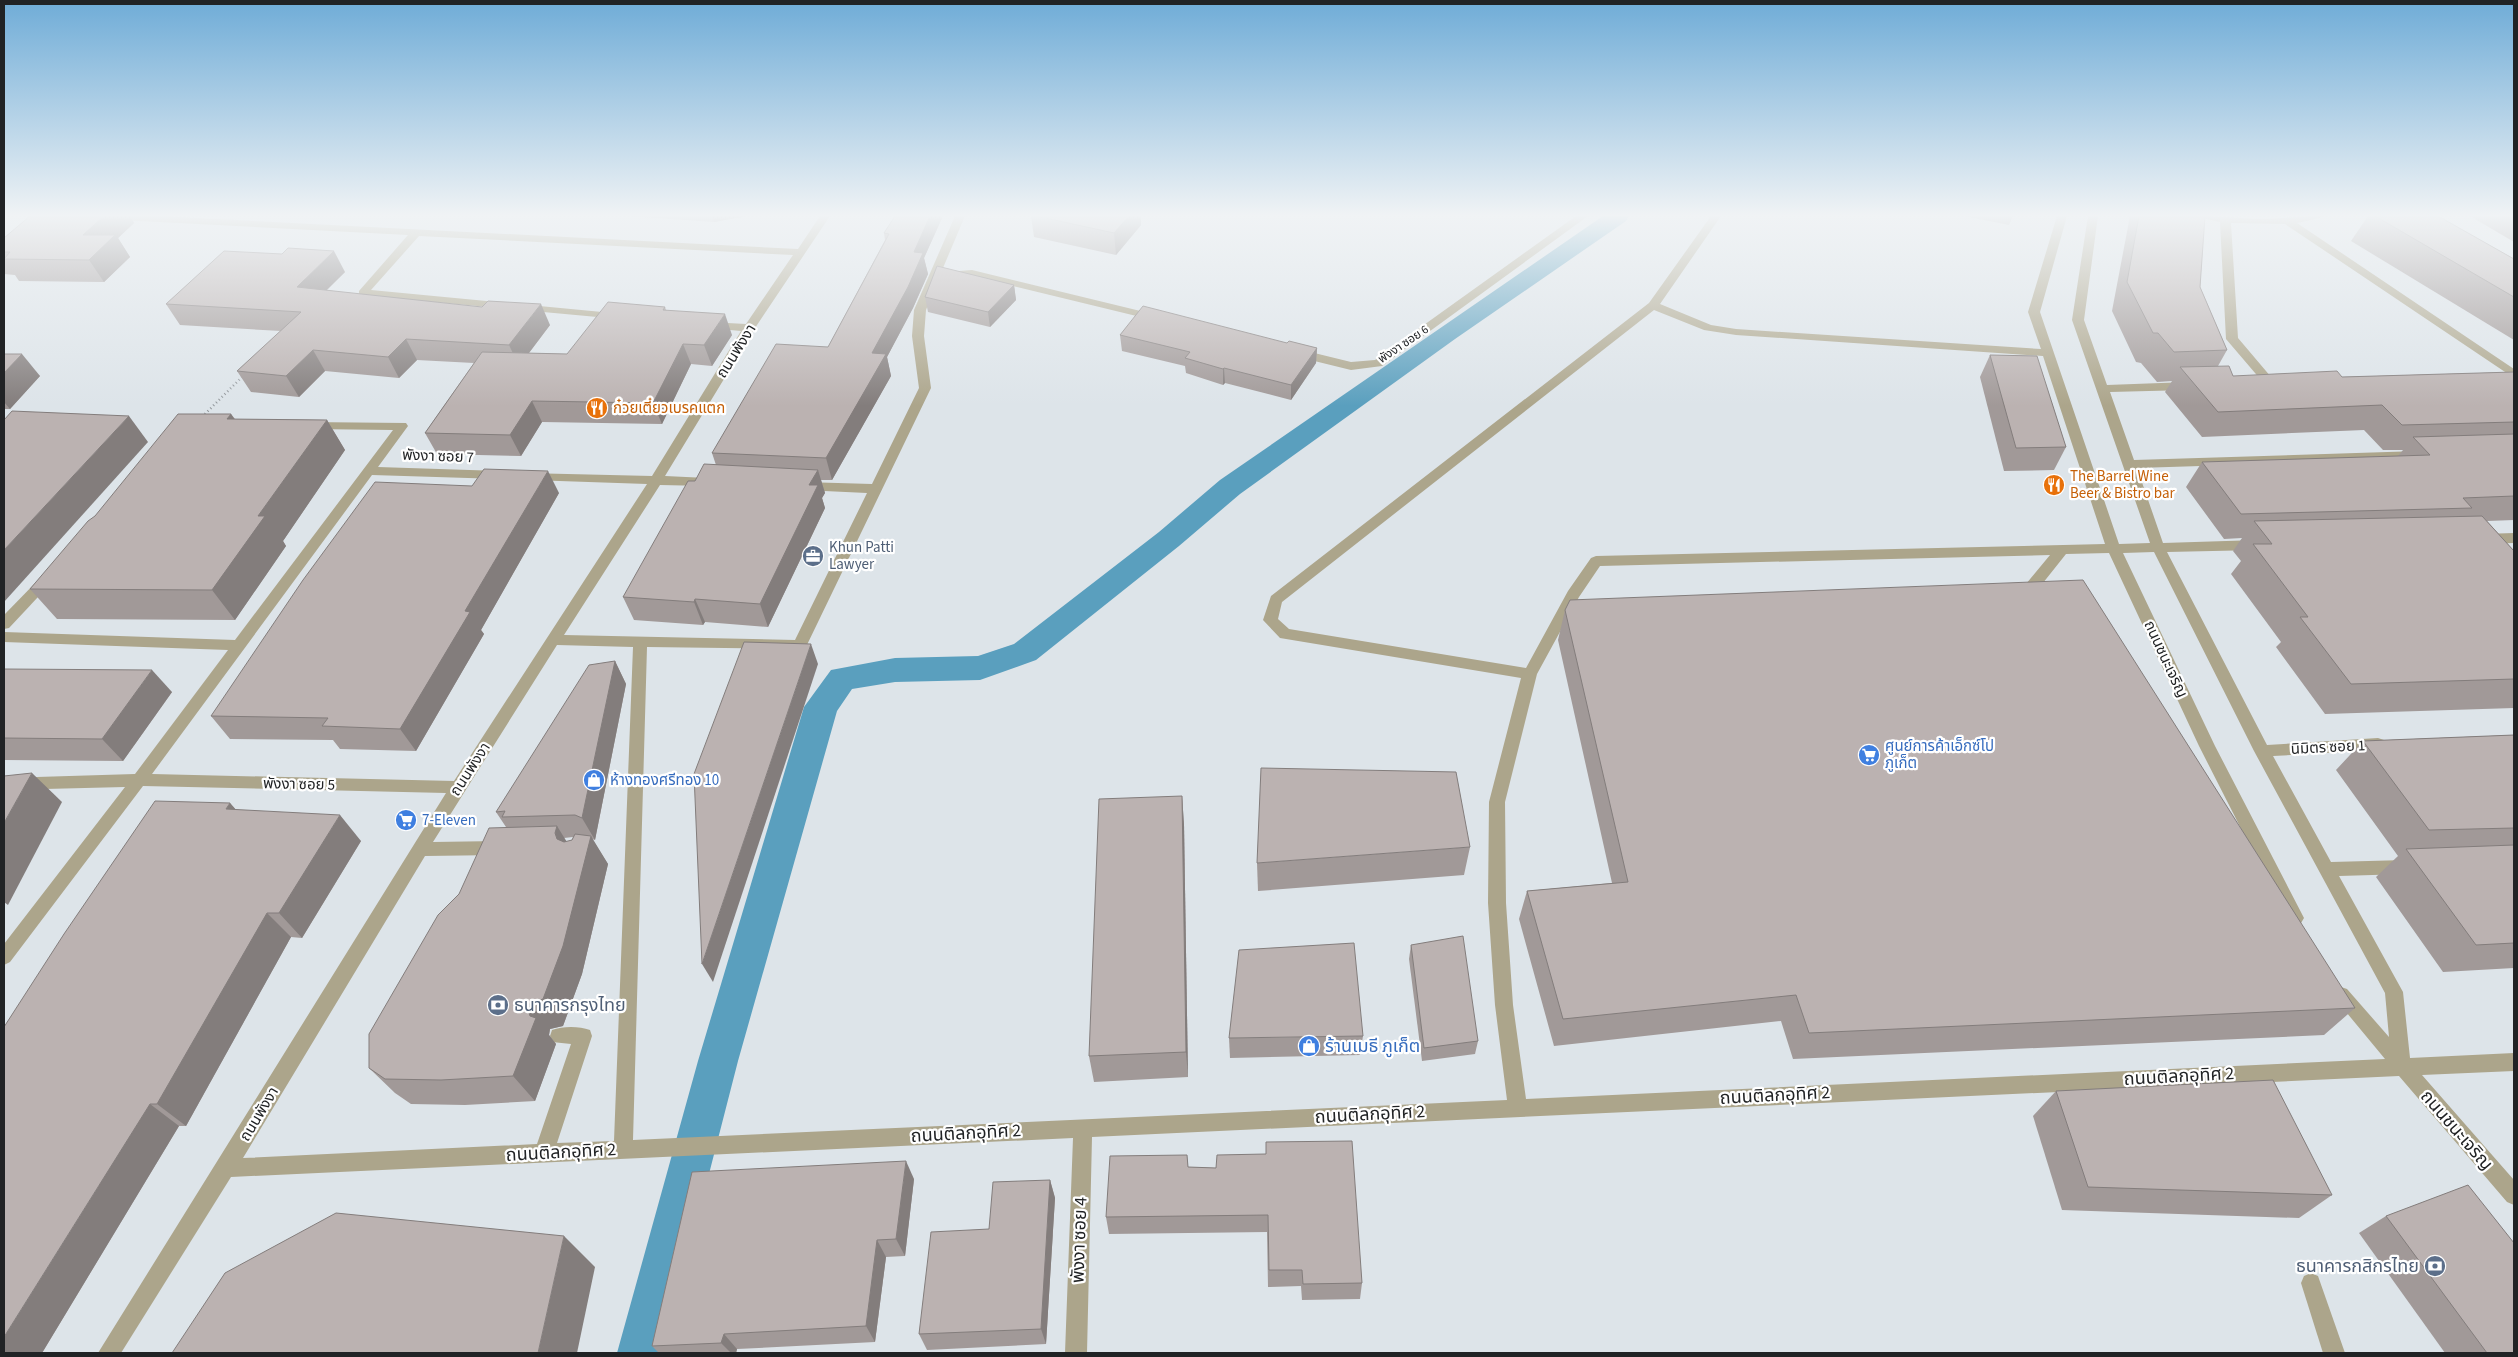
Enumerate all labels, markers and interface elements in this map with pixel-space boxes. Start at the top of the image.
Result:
street label: ถนนพังงา [712,320,761,382]
street label: พังงา ซอย 6 [1375,321,1432,368]
restaurant icon: ก๋วยเตี๋ยวเบรคแตก [585,396,609,420]
place label: ก๋วยเตี๋ยวเบรคแตก [613,397,725,419]
street label: พังงา ซอย 7 [402,445,474,468]
place label: The Barrel Wine Beer & Bistro bar [2070,466,2175,504]
restaurant icon: The Barrel Wine Beer & Bistro bar [2042,473,2066,497]
place label: Khun Patti Lawyer [829,537,894,575]
office icon: Khun Patti Lawyer [801,544,825,568]
street label: ถนนชนะเจริญ [2139,617,2193,701]
street label: นิมิตร ซอย 1 [2290,735,2366,760]
place label: ศูนย์การค้าเอ็กซ์โป ภูเก็ต [1885,736,1994,774]
street label: ถนนพังงา [445,738,496,800]
supermarket icon: ศูนย์การค้าเอ็กซ์โป ภูเก็ต [1857,743,1881,767]
shop icon: ห้างทองศรีทอง 10 [582,768,606,792]
place label: ห้างทองศรีทอง 10 [610,770,719,791]
street label: พังงา ซอย 5 [263,773,335,796]
supermarket icon: 7-Eleven [394,808,418,832]
place label: 7-Eleven [422,810,476,831]
bank icon: ธนาคารกรุงไทย [486,993,510,1017]
place label: ธนาคารกรุงไทย [514,993,626,1018]
shop icon: ร้านเมธี ภูเก็ต [1297,1034,1321,1058]
place label: ร้านเมธี ภูเก็ต [1325,1034,1420,1059]
street label: ถนนติลกอุทิศ 2 [2123,1061,2235,1092]
street label: ถนนติลกอุทิศ 2 [1719,1080,1831,1111]
street label: ถนนพังงา [235,1083,284,1145]
street label: ถนนชนะเจริญ [2415,1085,2499,1176]
street label: ถนนติลกอุทิศ 2 [1314,1099,1426,1130]
street label: ถนนติลกอุทิศ 2 [910,1118,1022,1149]
street label: ถนนติลกอุทิศ 2 [505,1137,617,1168]
street label: พังงา ซอย 4 [1066,1196,1094,1284]
place label: ธนาคารกสิกรไทย [2296,1254,2419,1279]
bank icon: ธนาคารกสิกรไทย [2423,1254,2447,1278]

